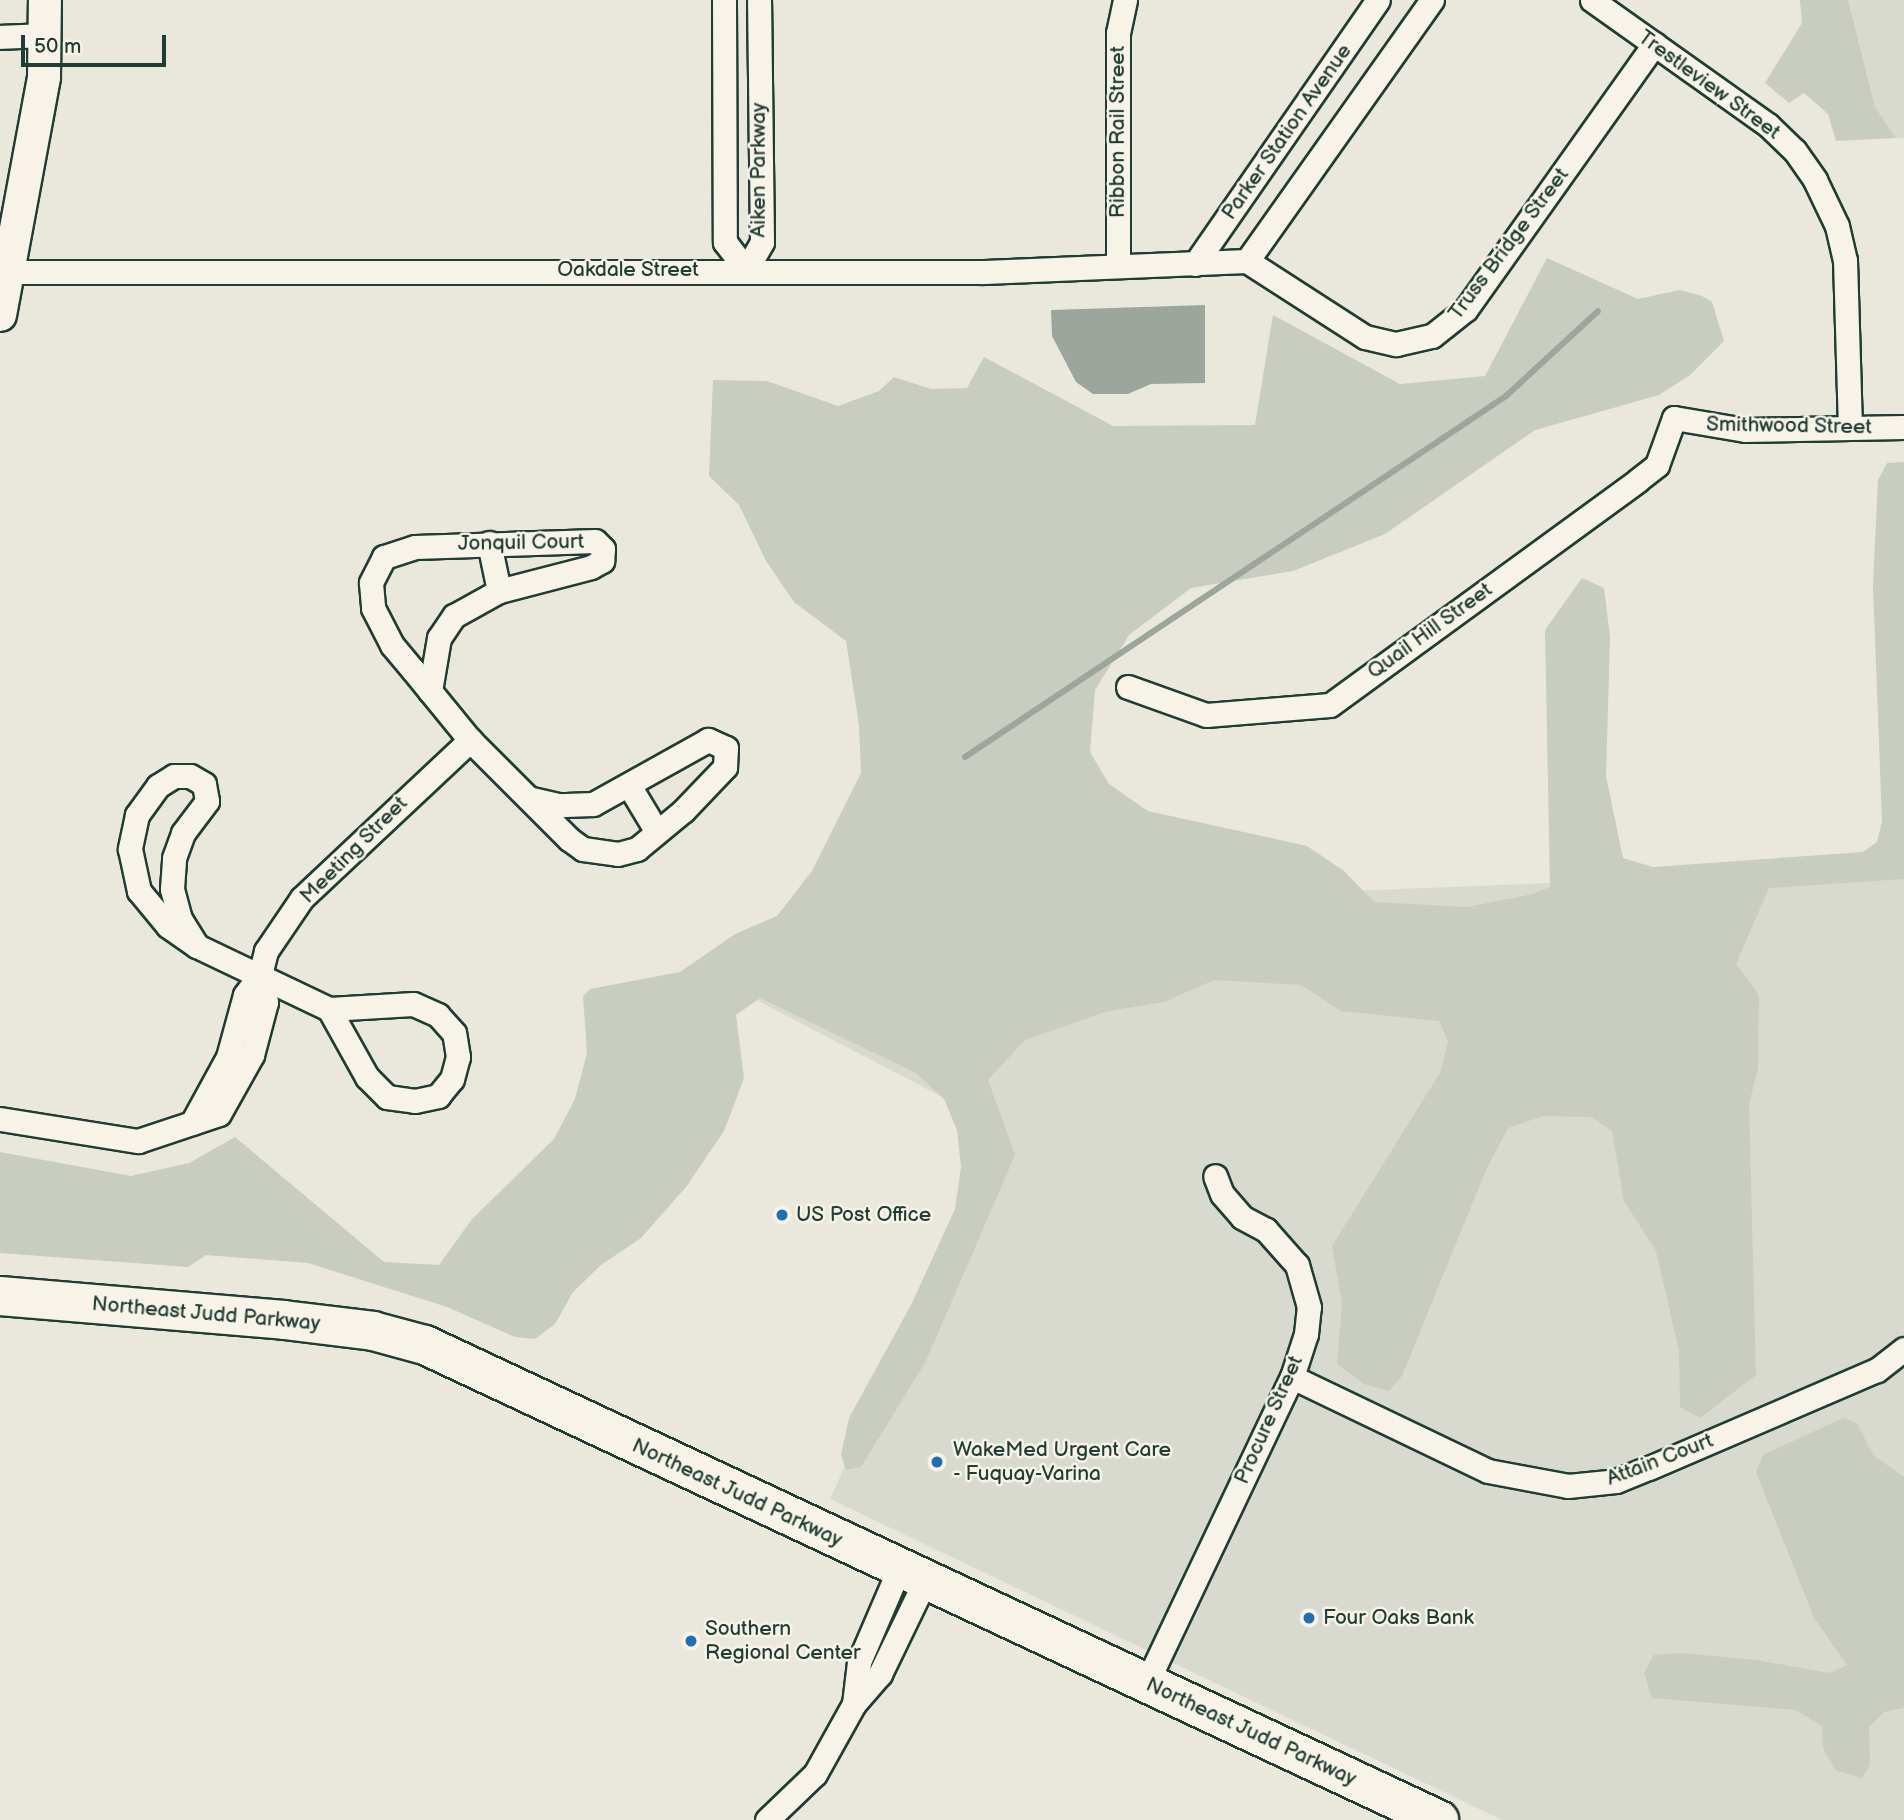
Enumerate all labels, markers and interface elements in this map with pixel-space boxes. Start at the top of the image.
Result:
scale bar [24,21,170,65]
street label: Trestleview Street [1633,25,1785,145]
text: 50 m [34,34,81,59]
street label: Parker Station Avenue [1217,39,1357,225]
street label: Ribbon Rail Street [1105,46,1131,218]
street label: Aiken Parkway [746,102,772,238]
street label: Truss Bridge Street [1444,163,1574,325]
street label: Oakdale Street [557,257,699,283]
street label: Smithwood Street [1706,412,1872,440]
street label: Jonquil Court [458,529,584,557]
street label: Quail Hill Street [1363,577,1497,685]
street label: Meeting Street [295,791,413,909]
place label: US Post Office [796,1202,931,1228]
marker: US Post Office [774,1207,790,1223]
street label: Northeast Judd Parkway [90,1291,322,1337]
street label: Procure Street [1229,1352,1309,1488]
street label: Attain Court [1603,1428,1717,1492]
street label: Northeast Judd Parkway [627,1433,847,1553]
place label: WakeMed Urgent Care - Fuquay-Varina [953,1437,1171,1487]
marker: WakeMed Urgent Care - Fuquay-Varina [927,1452,947,1472]
place label: Four Oaks Bank [1323,1605,1474,1631]
marker: Four Oaks Bank [1301,1610,1317,1626]
place label: Southern Regional Center [705,1616,861,1666]
marker: Southern Regional Center [683,1633,699,1649]
street label: Northeast Judd Parkway [1141,1672,1361,1792]

